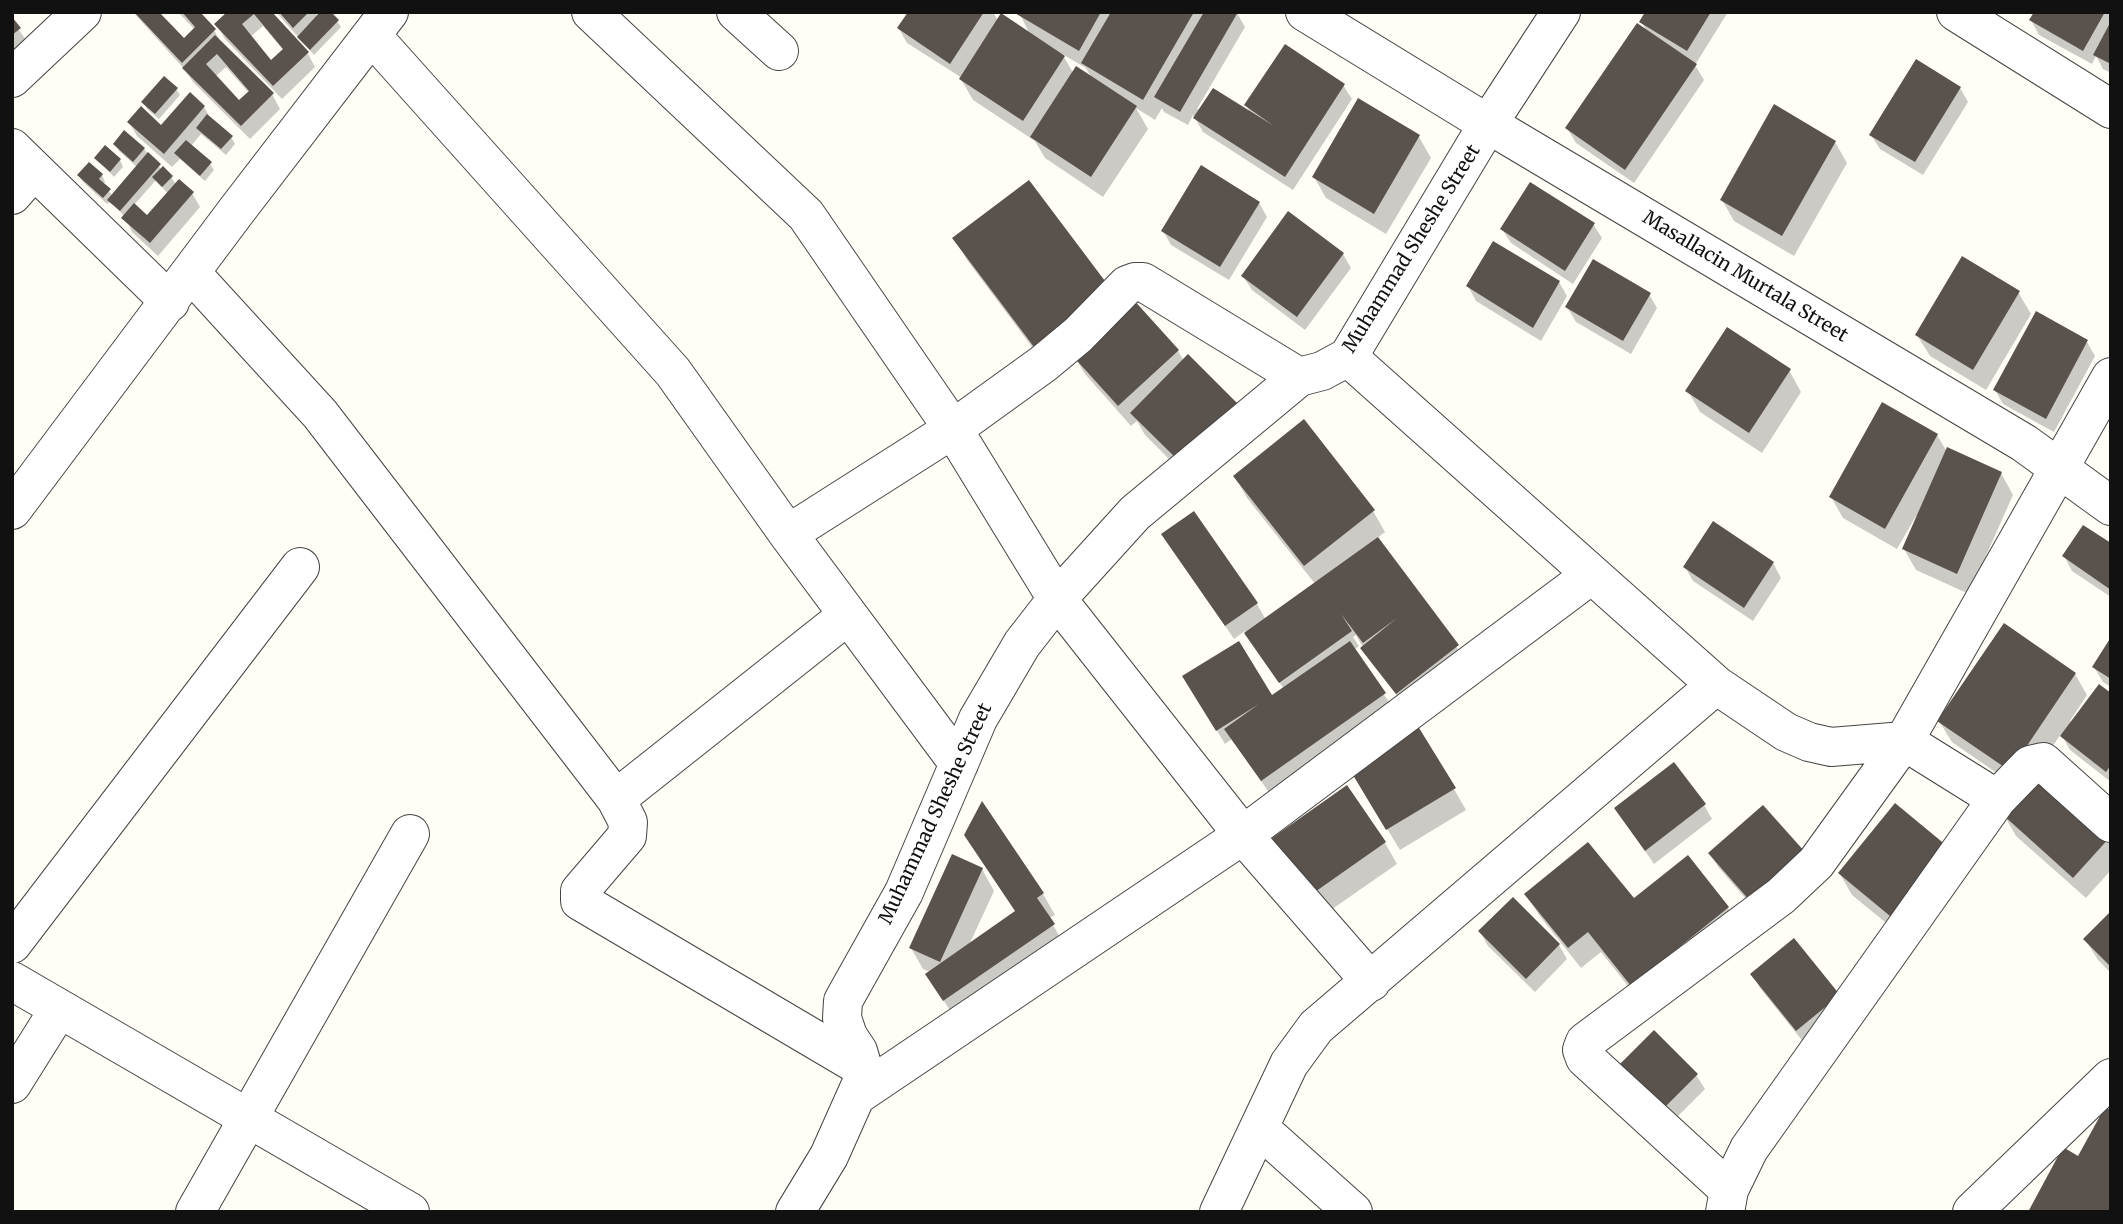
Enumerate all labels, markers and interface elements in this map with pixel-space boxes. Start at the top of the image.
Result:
street label: Muhammad Sheshe Street [1339,141,1485,357]
street label: Masallacin Murtala Street [1638,207,1852,347]
street label: Muhammad Sheshe Street [875,700,997,928]

